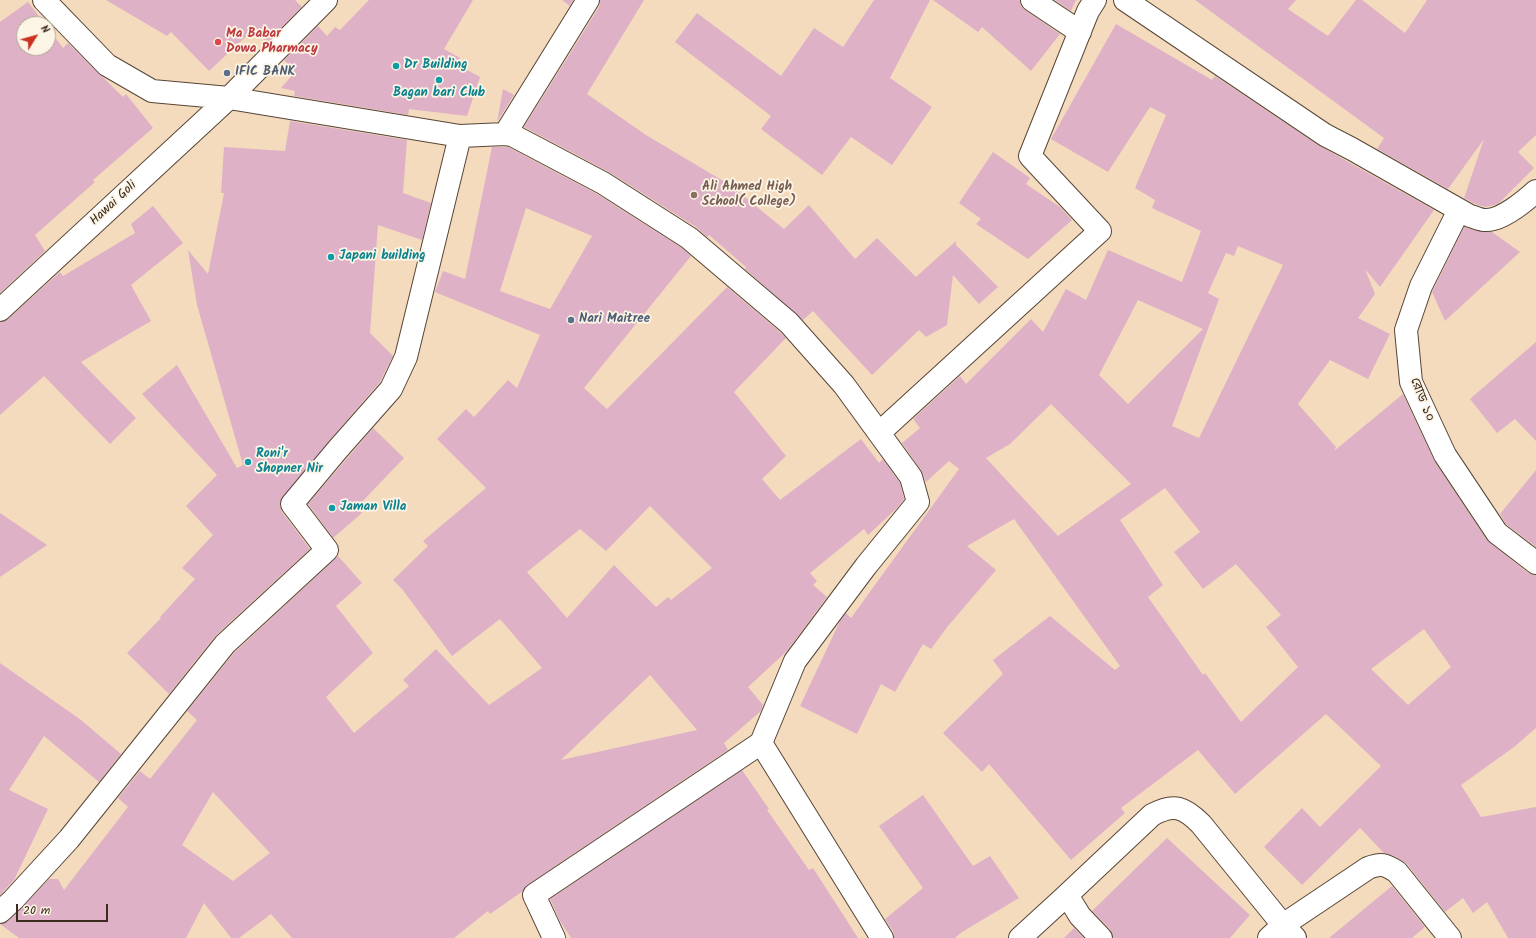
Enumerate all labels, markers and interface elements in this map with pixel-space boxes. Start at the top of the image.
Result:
north arrow [16,16,56,56]
text: N [36,21,54,38]
place label: Ma Babar Dowa Pharmacy [226,27,318,58]
marker: Ma Babar Dowa Pharmacy [213,37,223,47]
place label: Dr Building [404,58,467,74]
marker: Dr Building [391,61,401,71]
place label: IFIC BANK [235,65,295,81]
marker: IFIC BANK [222,68,232,78]
marker: Bagan bari Club [434,75,444,85]
place label: Bagan bari Club [393,86,485,102]
street label: Hawai Goli [87,178,141,230]
place label: Ali Ahmed High School( College) [702,180,796,211]
marker: Ali Ahmed High School( College) [689,190,699,200]
place label: Japani building [339,249,426,265]
marker: Japani building [326,252,336,262]
place label: Nari Maitree [579,312,650,328]
marker: Nari Maitree [566,315,576,325]
street label: রোড ১০ [1406,376,1436,424]
place label: Roni'r Shopner Nir [256,447,323,478]
marker: Roni'r Shopner Nir [243,457,253,467]
place label: Jaman Villa [340,500,406,516]
marker: Jaman Villa [327,503,337,513]
scale bar [18,896,110,922]
text: 20 m [23,901,50,920]

